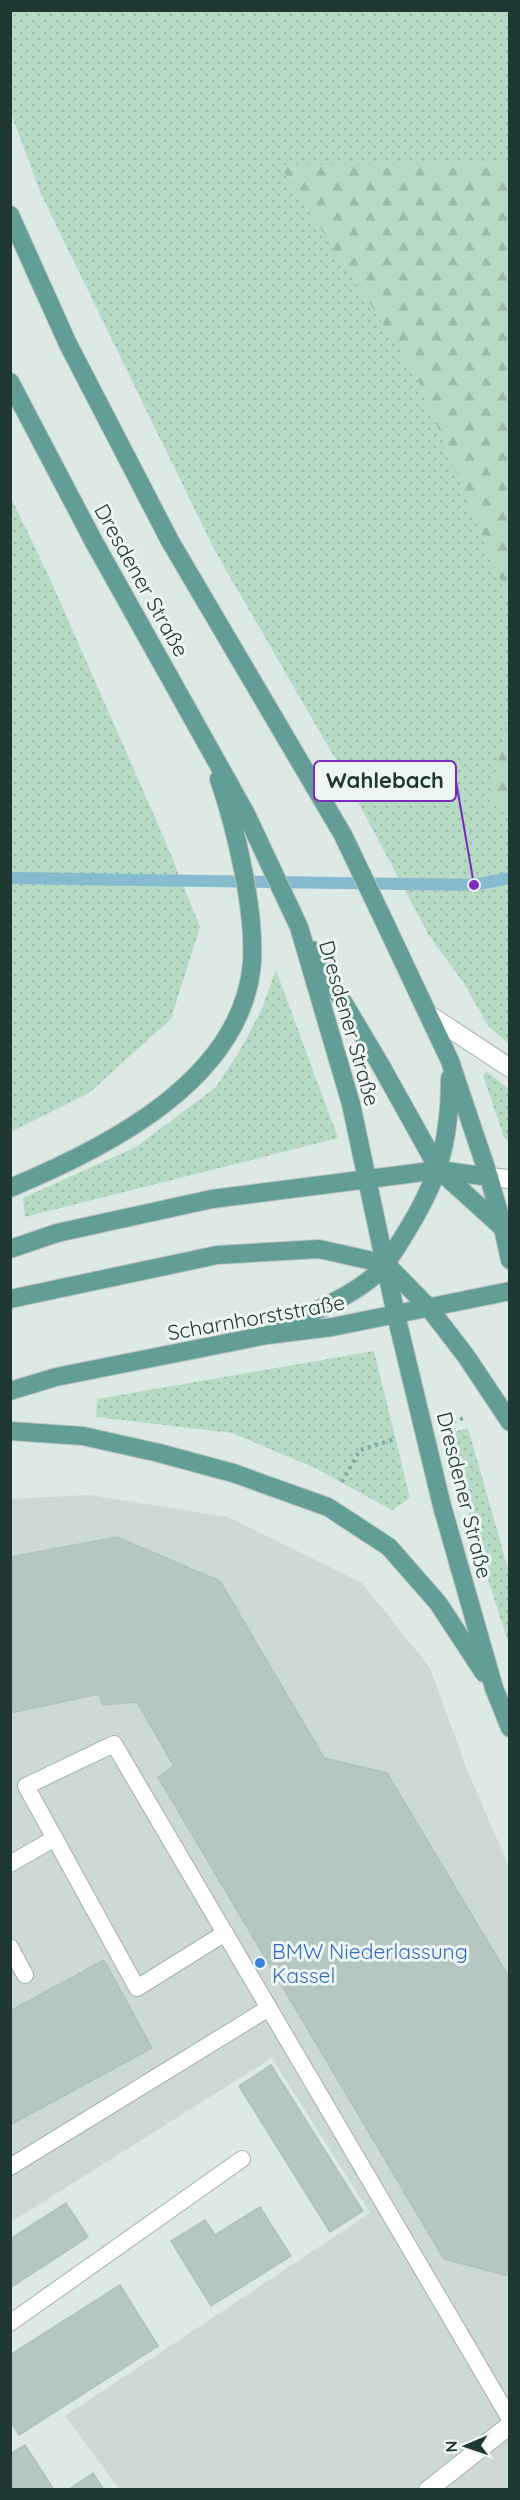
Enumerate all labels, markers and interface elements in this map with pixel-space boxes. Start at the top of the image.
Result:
street label: Dresdener Straße [89,499,195,661]
callout: Wahlebach [314,761,456,801]
text: Wahlebach [326,766,444,794]
street label: Dresdener Straße [314,937,386,1109]
street label: Scharnhorststraße [165,1289,347,1345]
street label: Dresdener Straße [432,1409,498,1581]
place label: BMW Niederlassung Kassel [272,1938,468,1988]
marker: BMW Niederlassung Kassel [253,1956,267,1970]
north arrow [436,2416,496,2476]
text: N [441,2440,461,2453]

